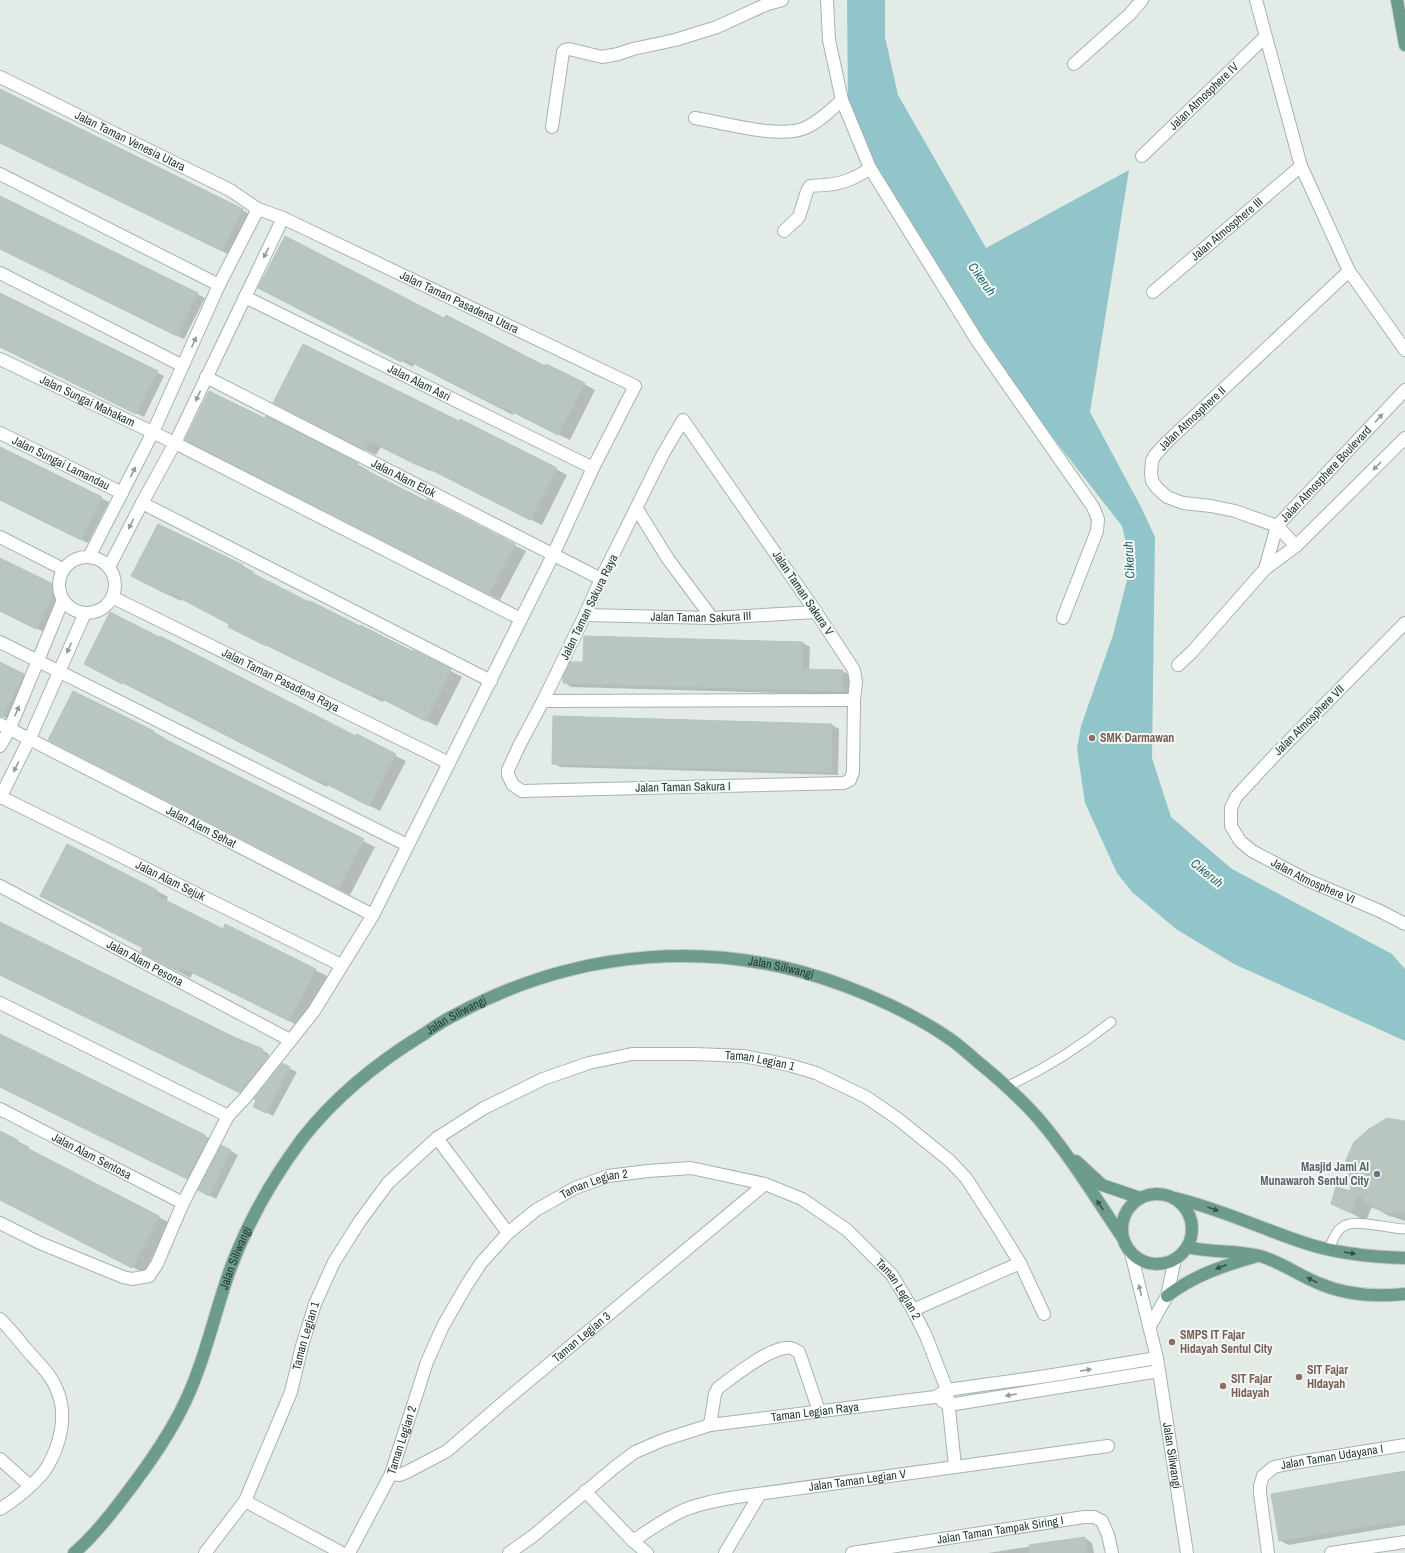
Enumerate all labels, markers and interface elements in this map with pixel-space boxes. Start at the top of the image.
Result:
street label: Jalan Atmosphere IV [1166,59,1242,134]
street label: Jalan Taman Venesia Utara [72,107,189,175]
street label: Jalan Atmosphere III [1187,194,1266,264]
one-way arrow [263,248,269,259]
water label: Cikeruh [964,259,1000,299]
street label: Jalan Taman Pasadena Utara [397,267,522,338]
one-way arrow [191,336,197,347]
street label: Jalan Alam Asri [385,360,453,405]
street label: Jalan Sungai Mahakam [37,371,138,431]
street label: Jalan Atmosphere II [1155,383,1229,454]
one-way arrow [195,390,201,402]
one-way arrow [1374,413,1383,423]
street label: Jalan Atmosphere Boulevard [1277,423,1375,525]
street label: Jalan Sungai Lamandau [10,432,113,494]
street label: Jalan Alam Elok [369,455,439,501]
one-way arrow [1372,461,1382,471]
one-way arrow [130,466,136,478]
one-way arrow [128,518,134,529]
water label: Cikeruh [1120,541,1138,579]
street label: Jalan Taman Sakura V [769,547,838,639]
street label: Jalan Taman Sakura Raya [557,551,622,662]
street label: Jalan Taman Sakura III [650,608,752,626]
one-way arrow [66,643,72,654]
street label: Jalan Taman Pasadena Raya [219,644,342,716]
street label: Jalan Atmosphere VII [1270,681,1348,759]
one-way arrow [14,706,20,717]
place label: SMK Darmawan [1100,730,1174,746]
marker: SMK Darmawan [1087,733,1097,743]
one-way arrow [13,761,19,772]
street label: Jalan Taman Sakura I [635,778,731,796]
street label: Jalan Alam Sehat [163,802,239,852]
water label: Cikeruh [1187,855,1227,891]
street label: Jalan Atmosphere VI [1268,855,1358,908]
street label: Jalan Alam Sejuk [133,857,208,905]
street label: Jalan Alam Pesona [104,936,186,990]
street label: Jalan Siliwangi [747,953,816,983]
street label: Jalan Siliwangi [423,992,489,1038]
street label: Taman Legian 1 [724,1047,797,1074]
street label: Jalan Alam Sentosa [49,1129,134,1183]
place label: Masjid Jami Al Munawaroh Sentul City [1260,1159,1370,1189]
street label: Taman Legian 2 [557,1166,629,1203]
marker: Masjid Jami Al Munawaroh Sentul City [1372,1169,1382,1179]
one-way arrow [1096,1200,1104,1210]
one-way arrow [1207,1206,1219,1212]
street label: Jalan Siliwangi [216,1224,255,1292]
one-way arrow [1343,1250,1356,1256]
street label: Taman Legian 2 [872,1255,925,1322]
one-way arrow [1215,1264,1227,1270]
one-way arrow [1307,1277,1318,1283]
one-way arrow [1136,1284,1142,1296]
street label: Taman Legian 1 [288,1299,323,1372]
street label: Taman Legian 3 [549,1308,614,1366]
place label: SMPS IT Fajar Hidayah Sentul City [1180,1327,1273,1357]
marker: SMPS IT Fajar Hidayah Sentul City [1167,1337,1177,1347]
place label: SIT Fajar HIdayah [1307,1362,1348,1392]
one-way arrow [1080,1366,1092,1372]
place label: SIT Fajar Hidayah [1231,1371,1272,1401]
marker: SIT Fajar HIdayah [1294,1372,1304,1382]
marker: SIT Fajar Hidayah [1218,1381,1228,1391]
one-way arrow [1005,1392,1017,1398]
street label: Taman Legian Raya [770,1398,860,1425]
street label: Taman Legian 2 [383,1404,420,1476]
street label: Jalan Siliwangi [1159,1421,1185,1490]
street label: Jalan Taman Udayana I [1279,1441,1384,1473]
street label: Jalan Taman Legian V [808,1466,908,1495]
street label: Jalan Taman Tampak Siring I [936,1512,1065,1548]

